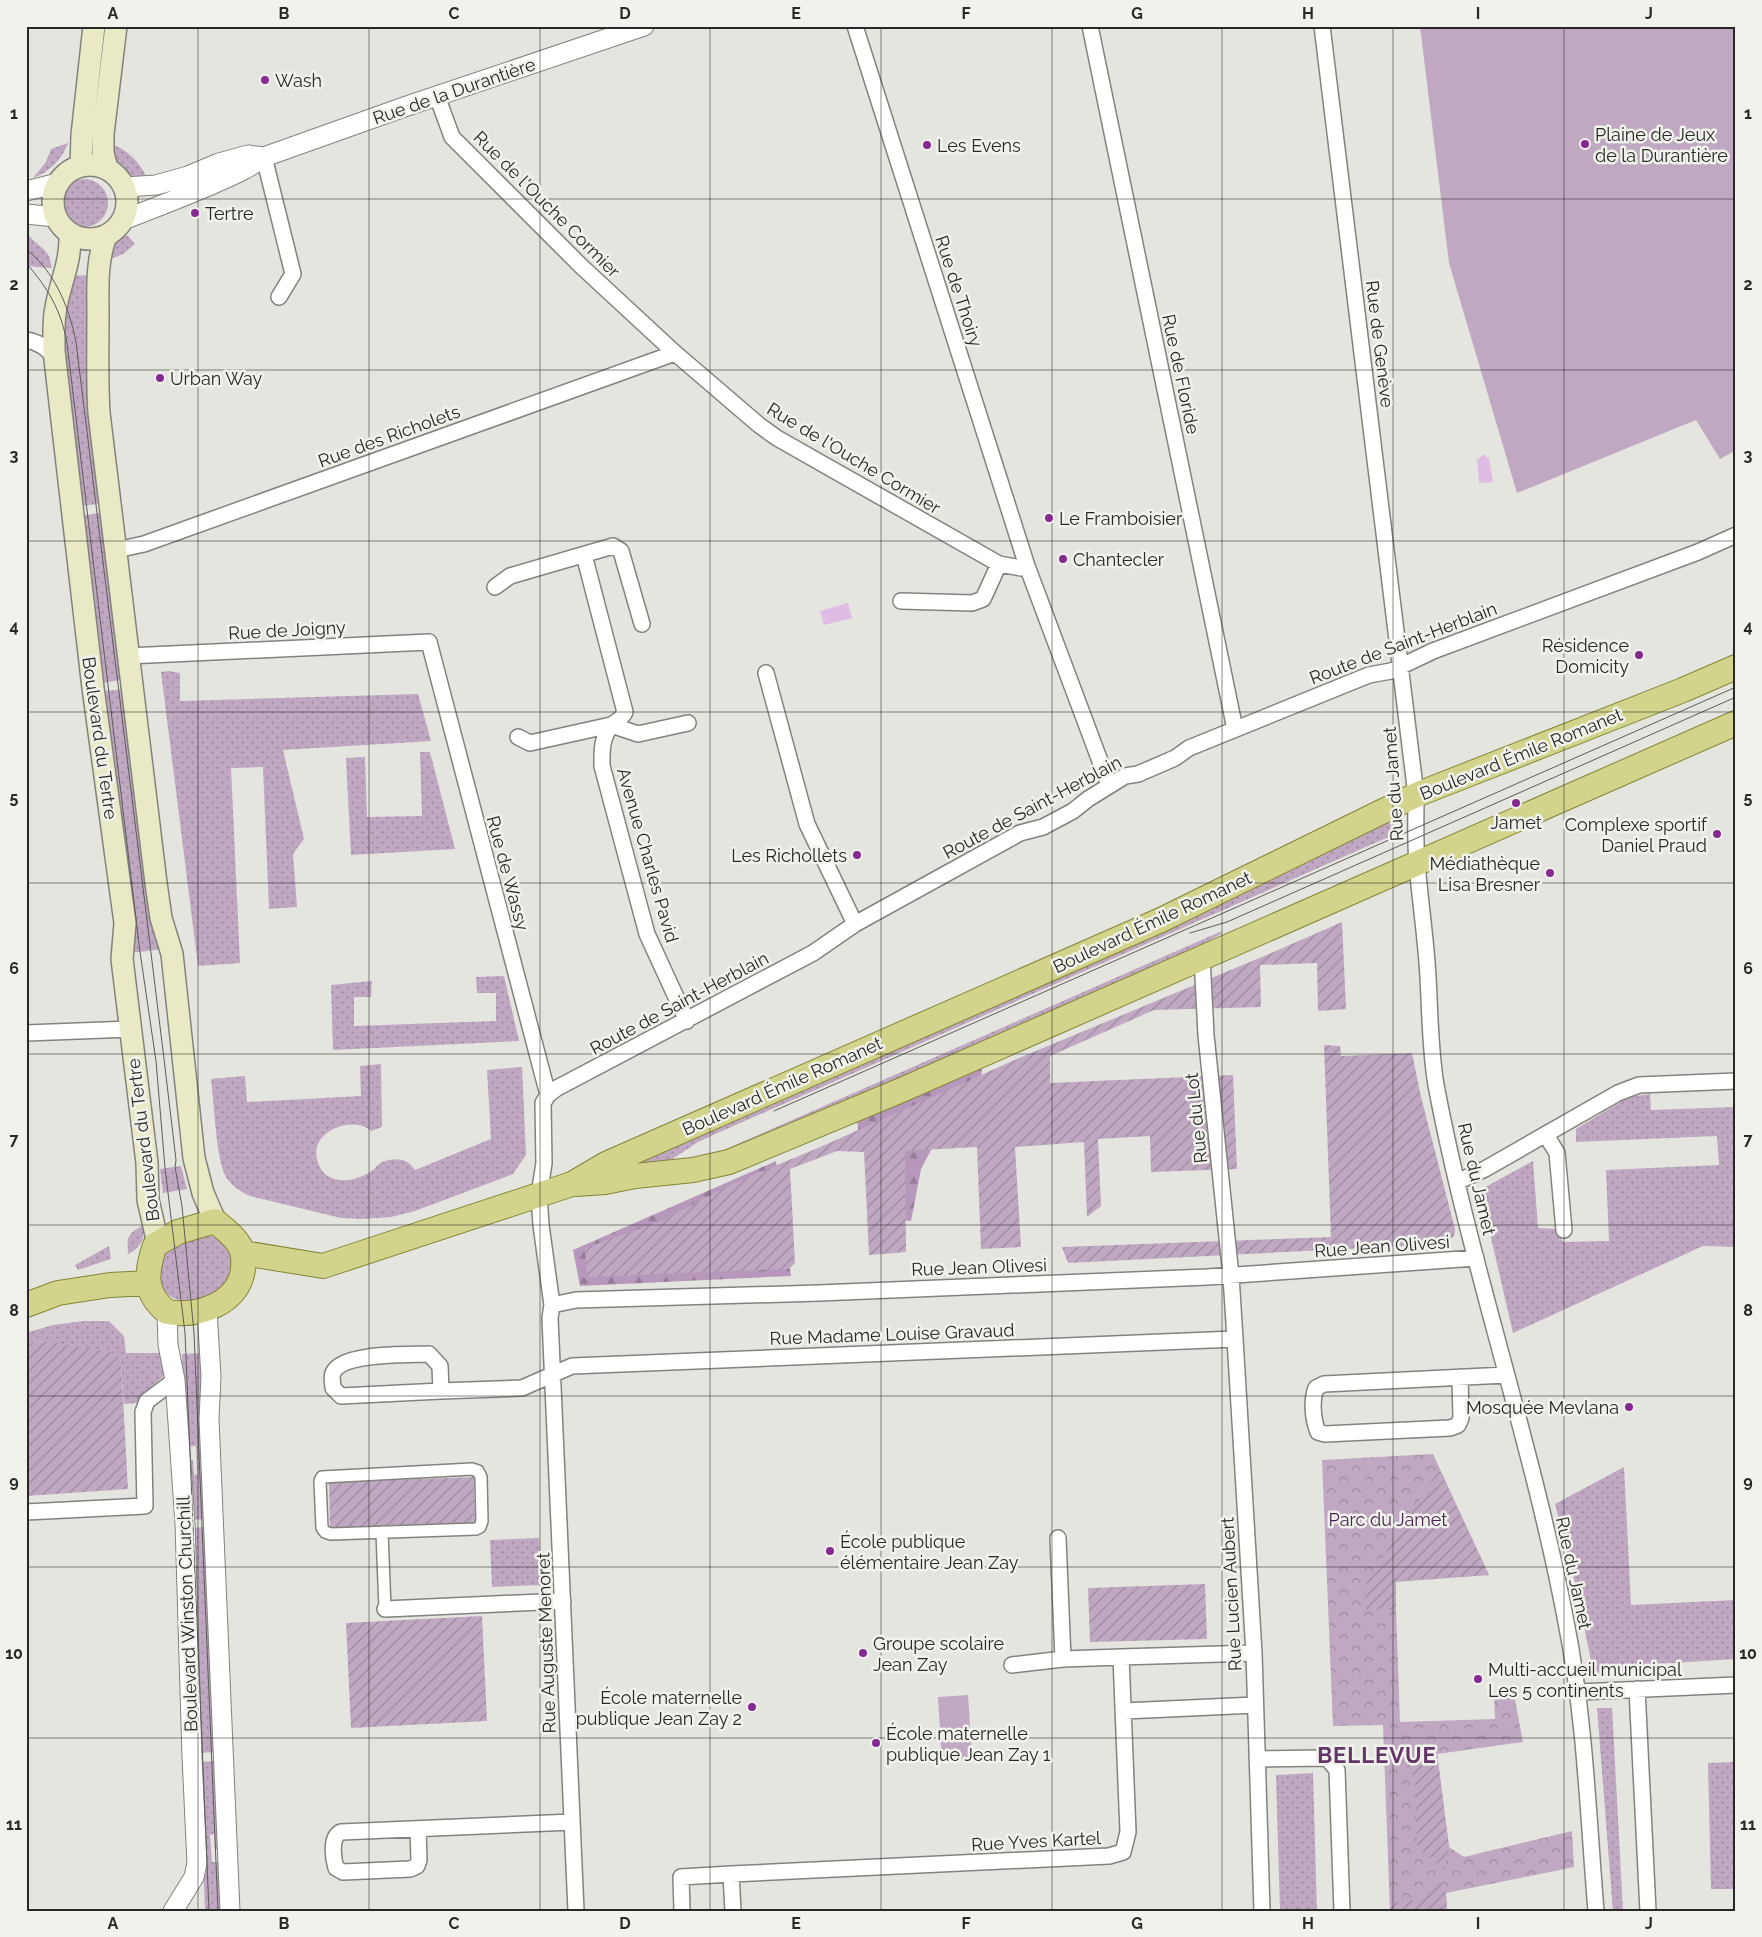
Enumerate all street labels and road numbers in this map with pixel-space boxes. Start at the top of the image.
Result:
street label: Rue de la Durantière [370,53,538,129]
street label: Rue de l'Ouche Cormier [469,126,625,282]
street label: Rue de Thoiry [931,233,987,349]
street label: Rue de Genève [1362,279,1398,409]
street label: Rue de Floride [1158,312,1204,436]
street label: Rue de l'Ouche Cormier [764,398,945,518]
street label: Rue des Richolets [315,401,463,471]
street label: Route de Saint-Herblain [1306,598,1500,688]
street label: Rue de Joigny [228,616,347,644]
street label: Boulevard du Tertre [78,655,122,821]
street label: Boulevard Émile Romanet [1416,703,1625,804]
street label: Rue du Jamet [1379,726,1407,842]
street label: Route de Saint-Herblain [939,751,1125,863]
street label: Avenue Charles Pavid [613,765,683,945]
street label: Rue de Wassy [483,813,533,933]
street label: Boulevard Émile Romanet [1049,866,1255,977]
street label: Route de Saint-Herblain [586,947,772,1059]
street label: Boulevard Émile Romanet [678,1031,885,1140]
street label: Boulevard du Tertre [123,1057,163,1223]
street label: Rue du Lot [1181,1072,1211,1164]
street label: Rue du Jamet [1454,1121,1500,1237]
street label: Rue Jean Olivesi [1314,1231,1450,1261]
street label: Rue Jean Olivesi [911,1254,1047,1280]
street label: Rue Madame Louise Gravaud [769,1319,1015,1349]
street label: Boulevard Winston Churchill [172,1495,202,1732]
street label: Rue du Jamet [1552,1515,1596,1631]
street label: Rue Lucien Aubert [1216,1516,1246,1672]
street label: Rue Auguste Menoret [532,1552,560,1734]
street label: Rue Yves Kartel [971,1827,1102,1855]

